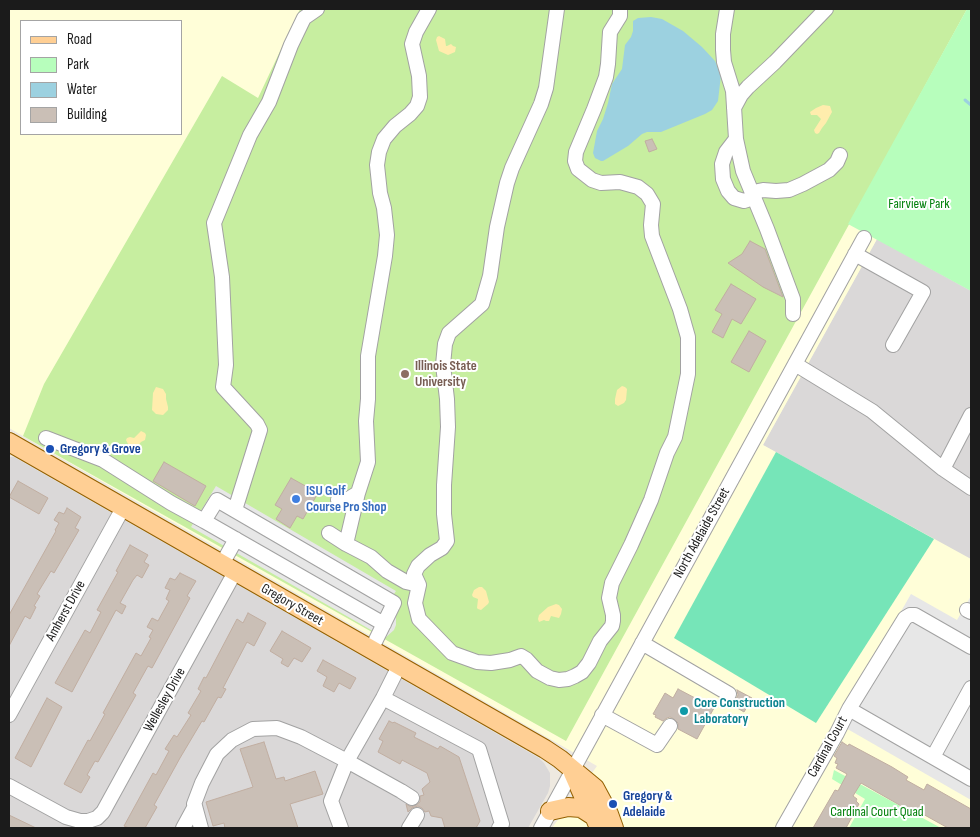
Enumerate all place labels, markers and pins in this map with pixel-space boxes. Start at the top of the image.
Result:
place label: Illinois State University [415,358,477,391]
marker: Illinois State University [399,368,411,380]
place label: Gregory & Grove [60,441,141,457]
marker: Gregory & Grove [44,443,56,455]
place label: ISU Golf Course Pro Shop [306,483,387,516]
marker: ISU Golf Course Pro Shop [290,493,302,505]
place label: Core Construction Laboratory [694,695,785,728]
marker: Core Construction Laboratory [678,705,690,717]
place label: Gregory & Adelaide [623,788,672,820]
marker: Gregory & Adelaide [607,798,619,810]

